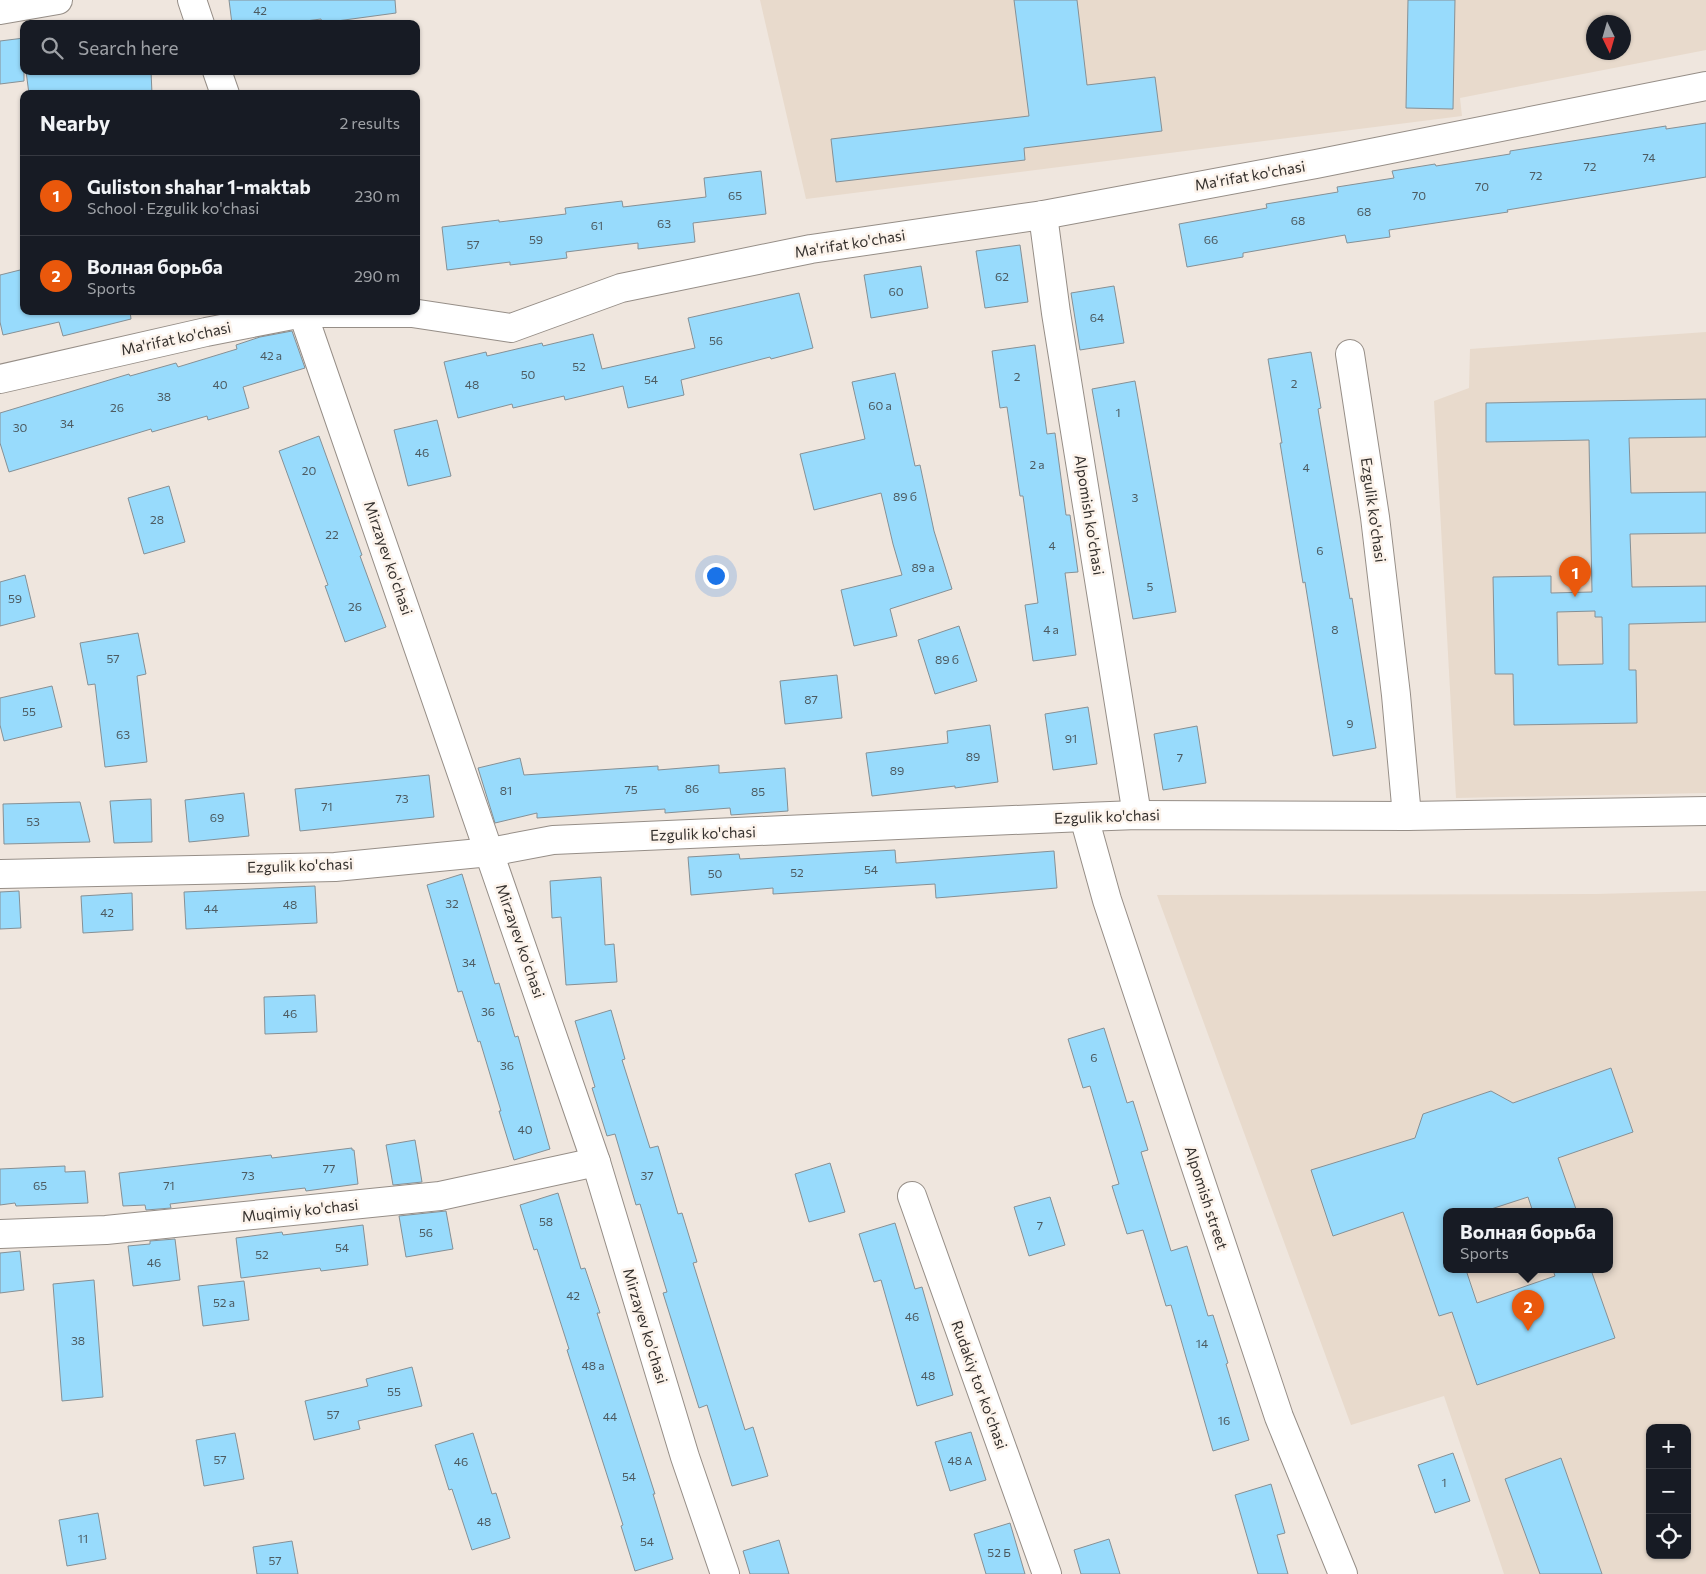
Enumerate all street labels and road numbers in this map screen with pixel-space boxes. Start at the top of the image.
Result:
street label: Ma'rifat ko'chasi [1193,156,1306,194]
street label: Ma'rifat ko'chasi [793,225,907,261]
street label: Ma'rifat ko'chasi [119,318,232,358]
street label: Alpomish ko'chasi [1072,453,1108,576]
street label: Ezgulik ko'chasi [1358,456,1390,564]
street label: Mirzayev ko'chasi [361,498,417,617]
street label: Ezgulik ko'chasi [1054,805,1160,827]
street label: Ezgulik ko'chasi [650,822,756,844]
street label: Ezgulik ko'chasi [247,854,353,876]
street label: Mirzayev ko'chasi [493,881,549,1000]
street label: Alpomish street [1182,1144,1232,1252]
street label: Muqimiy ko'chasi [241,1195,359,1225]
street label: Mirzayev ko'chasi [620,1266,672,1385]
street label: Rudakiy tor ko'chasi [948,1318,1012,1451]

